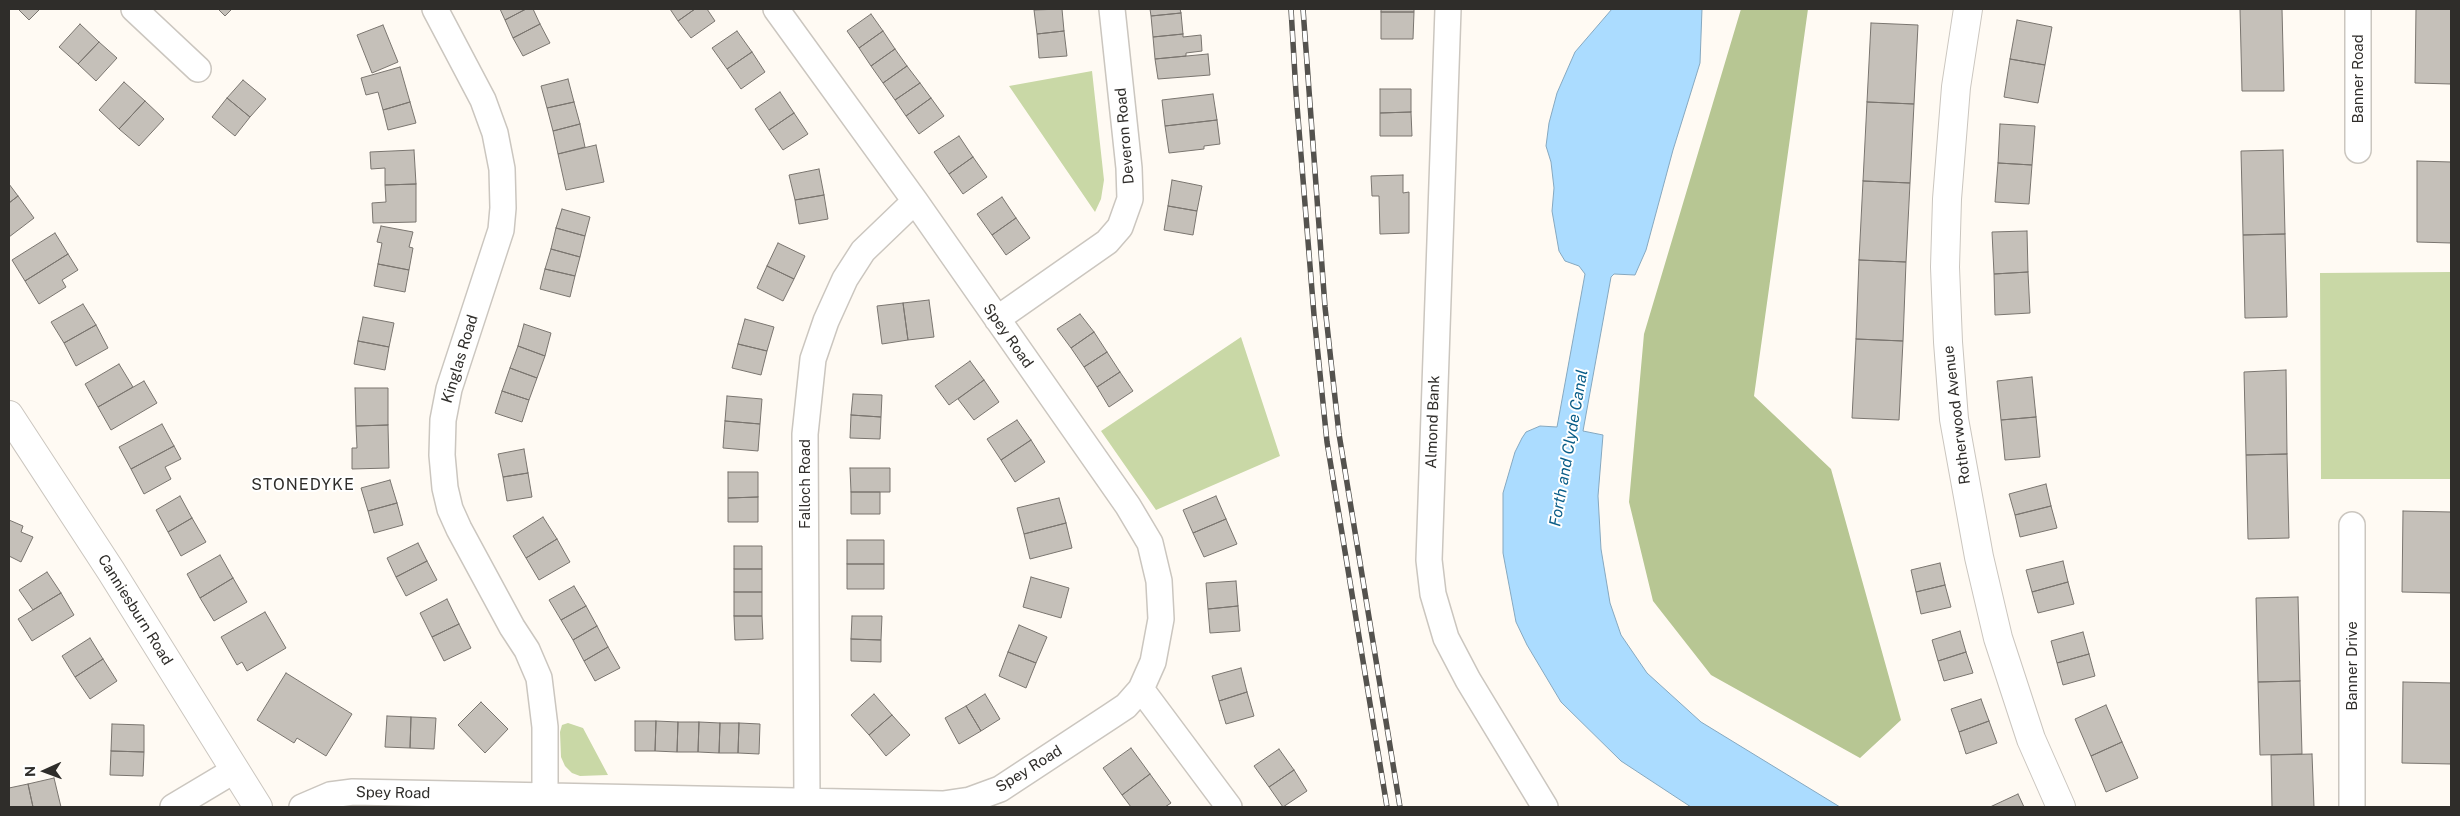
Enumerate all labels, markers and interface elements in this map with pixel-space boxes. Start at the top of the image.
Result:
street label: Banner Road [2349,34,2367,124]
street label: Deveron Road [1112,87,1138,185]
street label: Spey Road [979,300,1037,372]
street label: Kinglas Road [438,313,482,405]
street label: Rotherwood Avenue [1940,345,1974,485]
water label: Forth and Clyde Canal [1546,368,1592,528]
street label: Almond Bank [1422,375,1444,469]
street label: Falloch Road [796,439,814,529]
district label: STONEDYKE [250,475,356,495]
street label: Canniesburn Road [94,551,176,669]
street label: Banner Drive [2343,621,2361,711]
street label: Spey Road [993,742,1065,796]
north arrow [20,746,70,796]
text: N [22,766,38,777]
street label: Spey Road [356,783,430,803]

